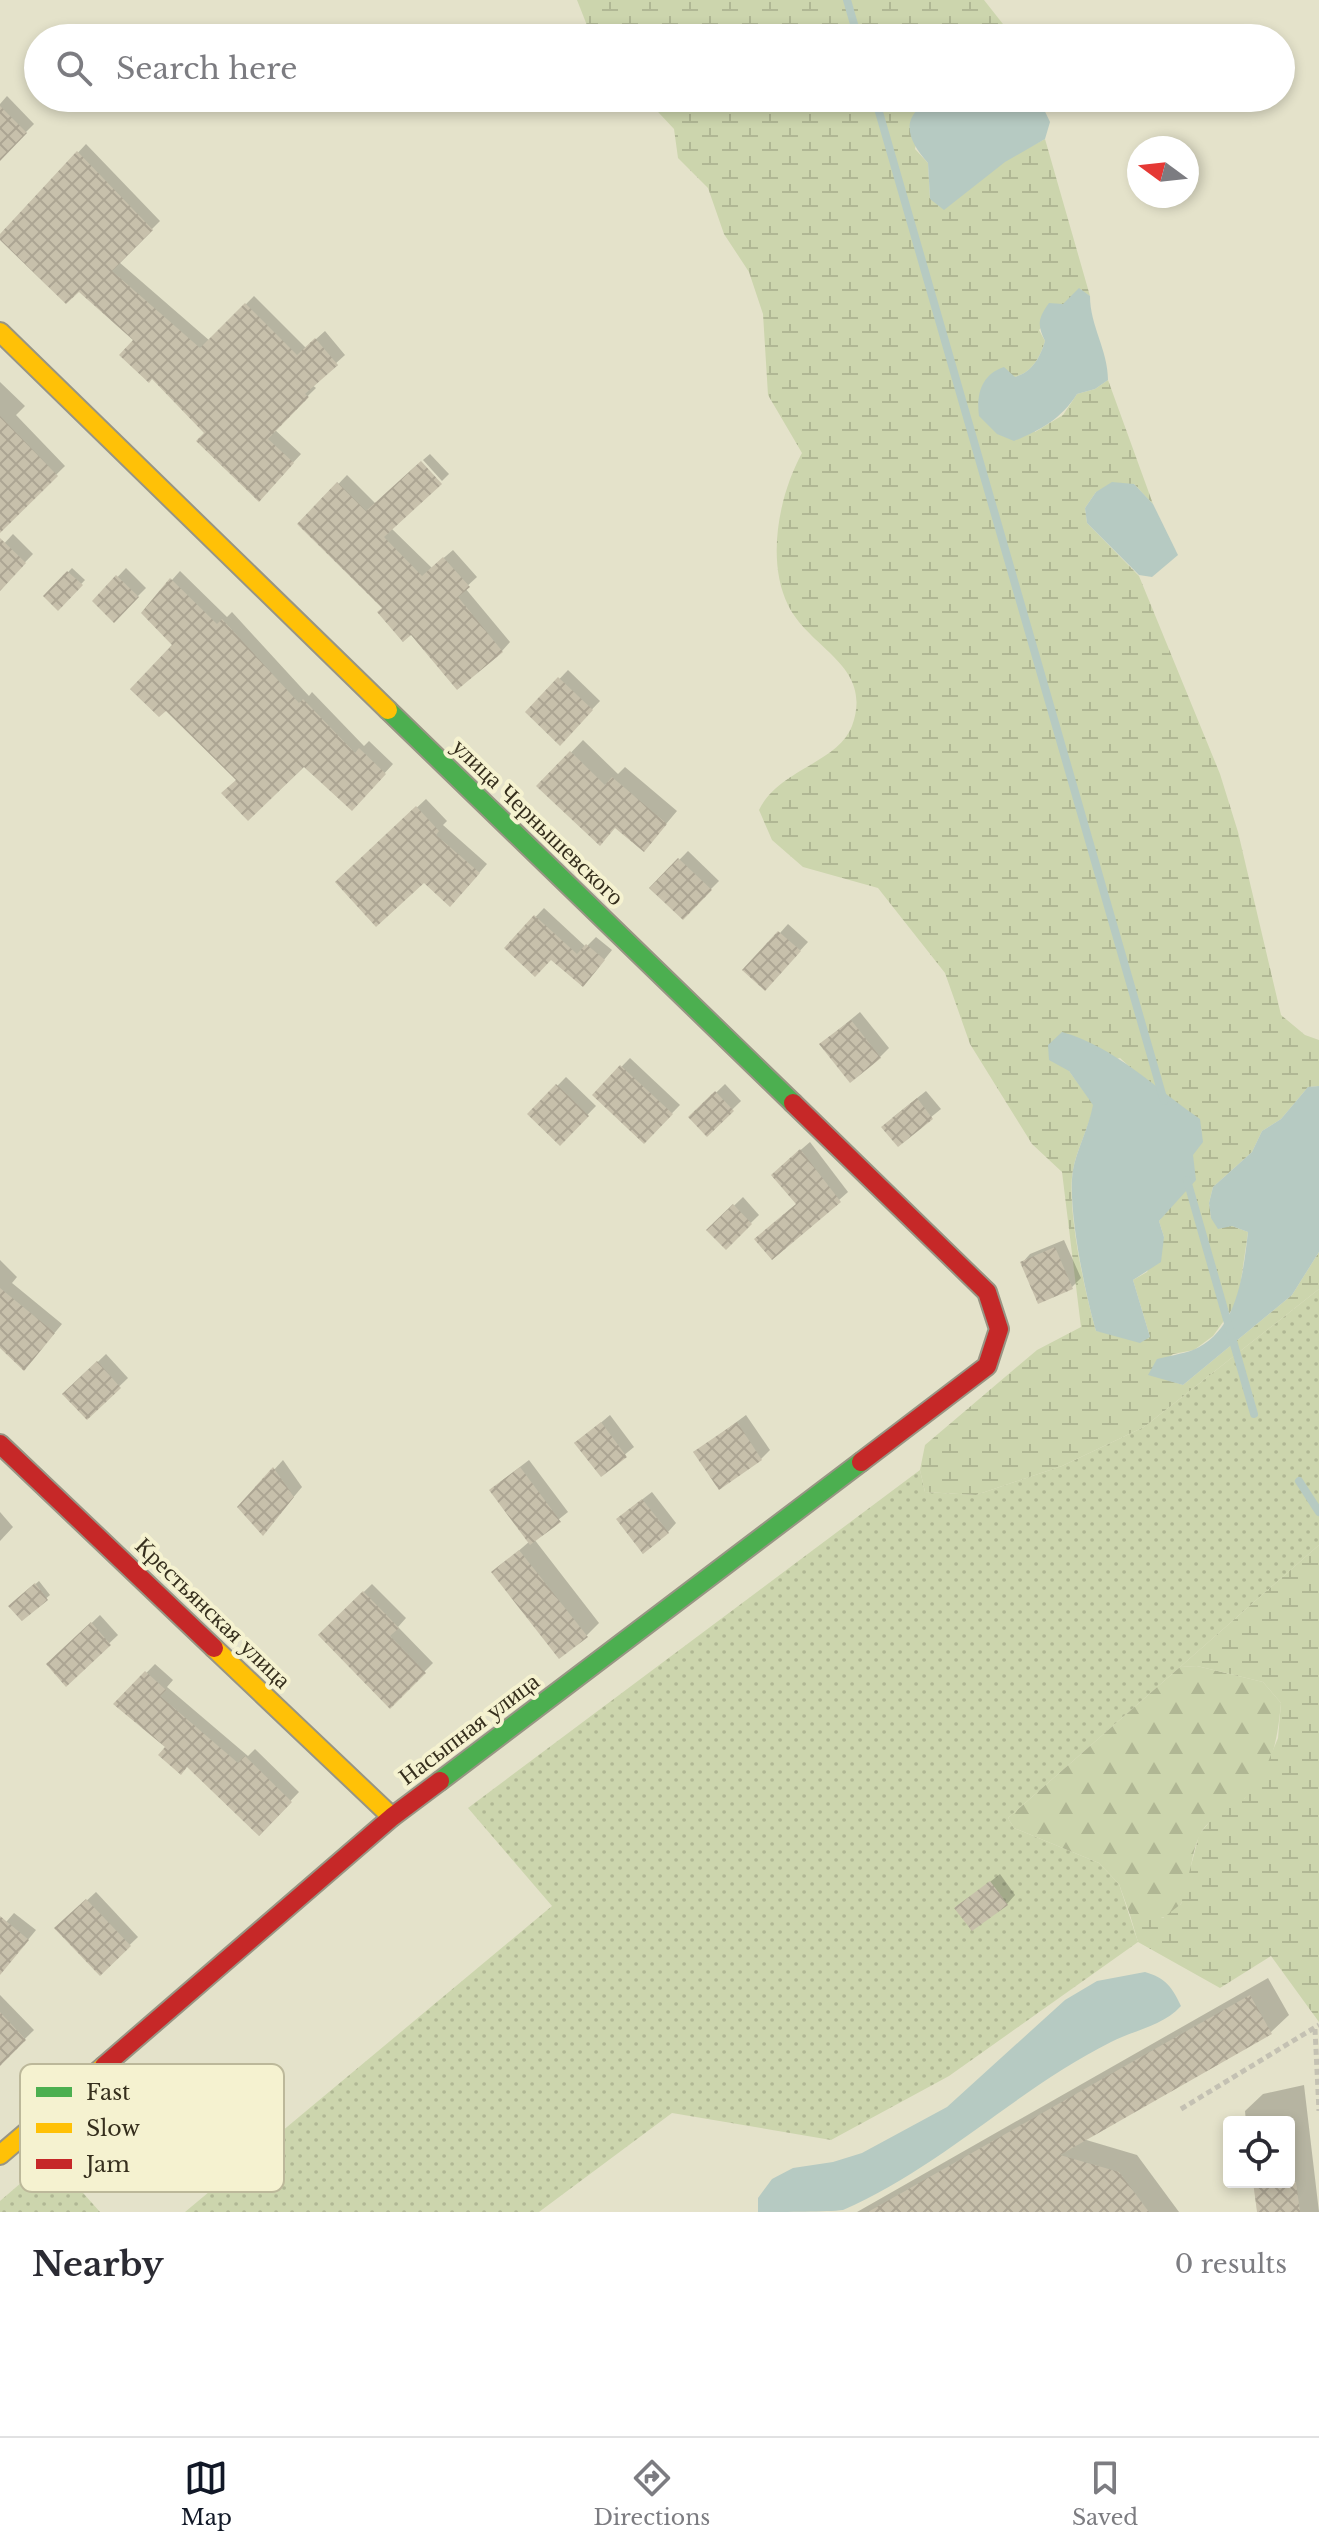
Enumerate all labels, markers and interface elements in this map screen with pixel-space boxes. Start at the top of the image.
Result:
search box [24,24,1295,112]
icon: search [52,46,96,90]
text: Search here [116,50,297,87]
north arrow [1127,136,1199,208]
street label: улица Чернышевского [446,732,630,911]
street label: Крестьянская улица [130,1531,297,1695]
street label: Насыпная улица [393,1666,545,1791]
legend [20,2064,284,2192]
text: Fast [86,2079,131,2106]
text: Slow [86,2115,140,2142]
map controls [1223,2116,1295,2188]
button: locate [1223,2116,1295,2188]
text: Jam [83,2151,130,2178]
text: Nearby [32,2243,164,2285]
text: 0 results [1175,2248,1287,2280]
tab: Map [181,2456,232,2531]
tab: Directions [593,2456,710,2531]
tab: Saved [1072,2456,1138,2531]

